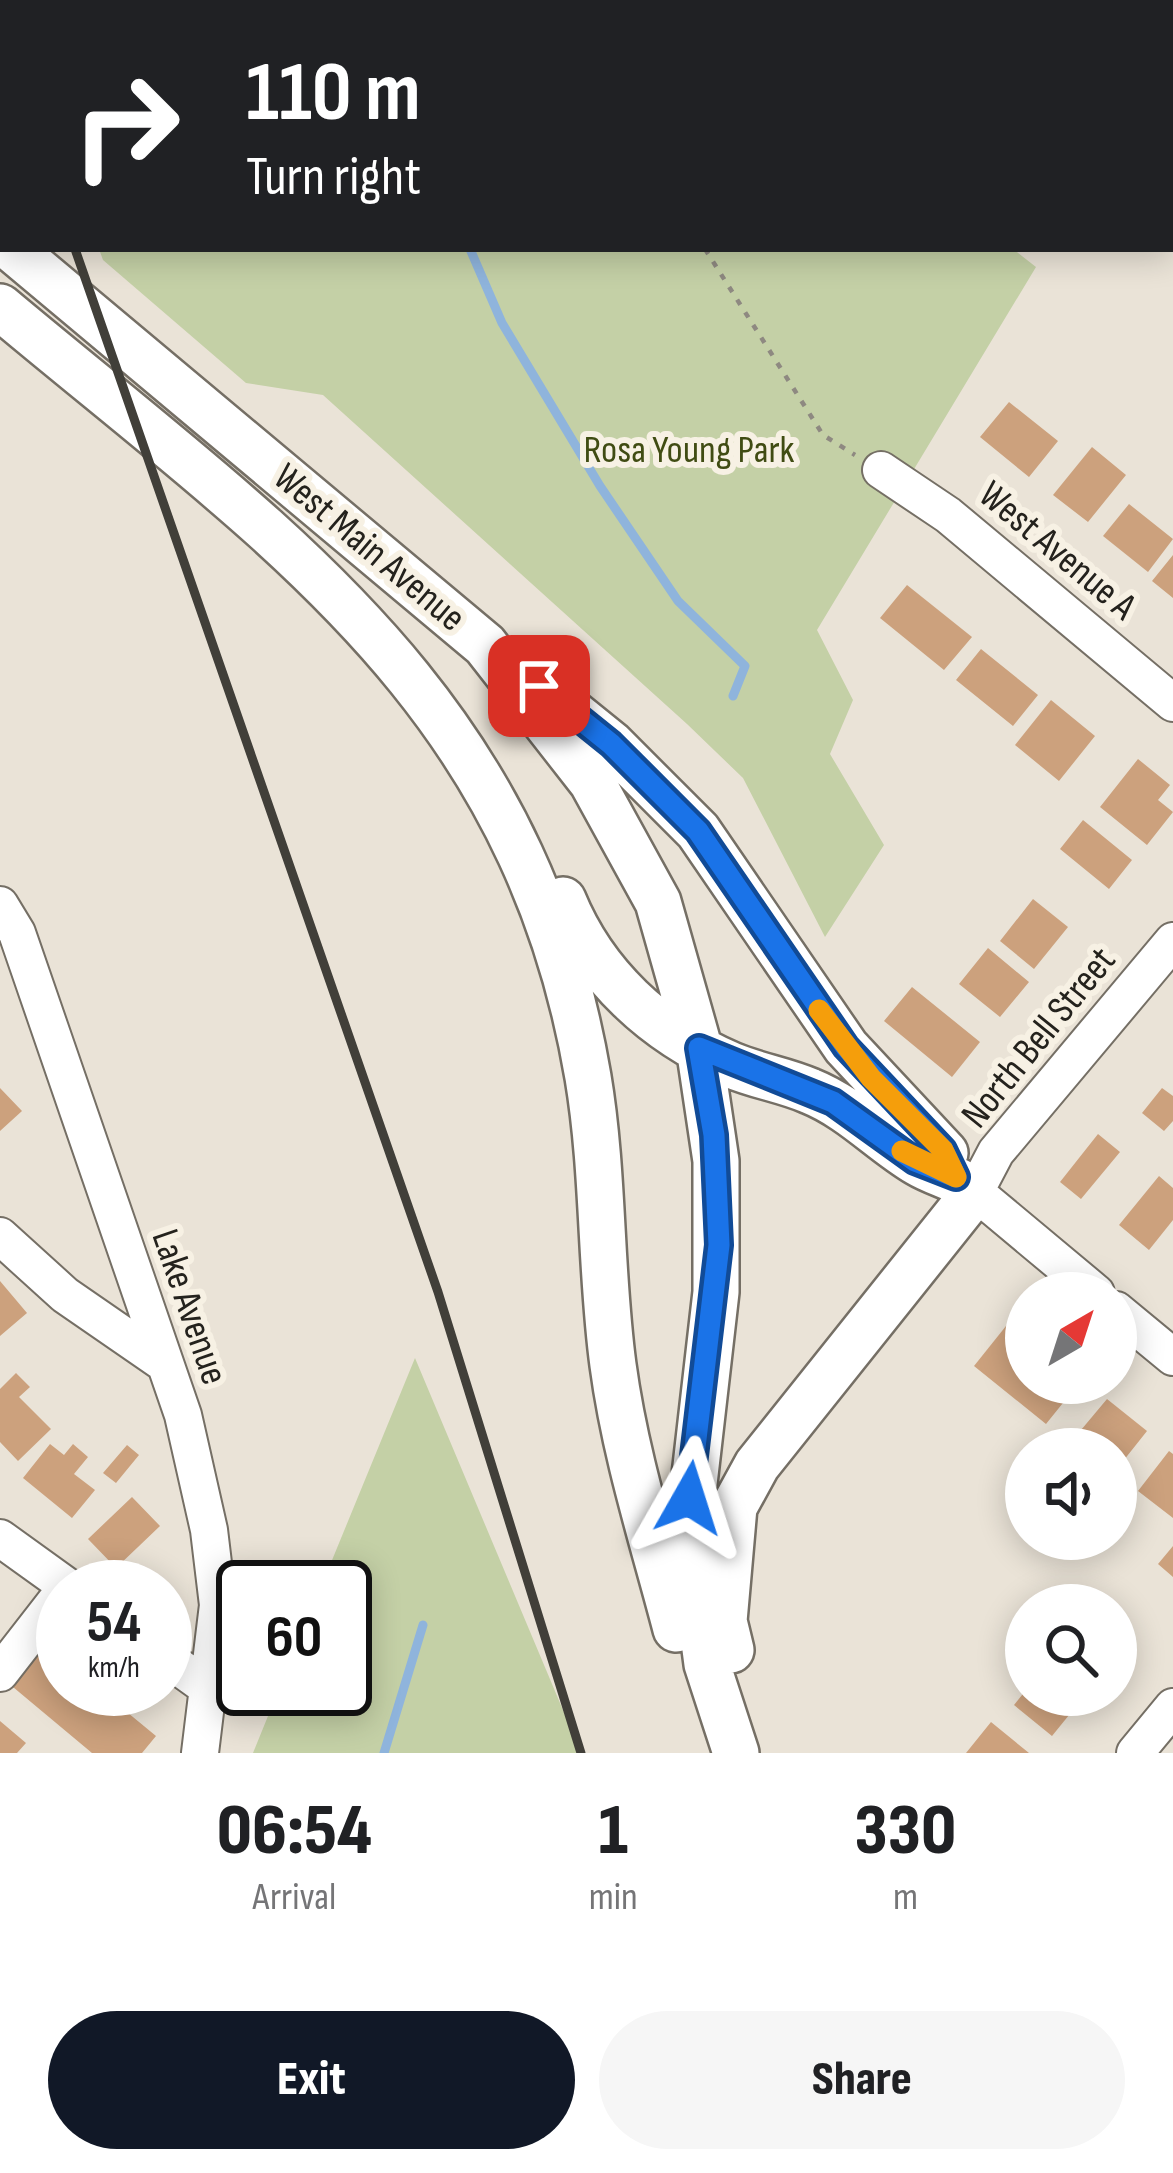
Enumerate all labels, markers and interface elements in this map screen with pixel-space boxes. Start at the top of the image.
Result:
text: 110 m [246,43,421,144]
icon: right [48,48,204,204]
text: Turn right [246,145,421,210]
park label: Rosa Young Park [583,427,795,474]
street label: West Main Avenue [263,454,475,642]
street label: West Avenue A [969,472,1145,631]
pin [488,635,590,737]
icon: arrive [506,653,572,719]
street label: North Bell Street [952,938,1126,1138]
street label: Lake Avenue [141,1223,237,1391]
north arrow [1005,1272,1137,1404]
map controls [1005,1272,1137,1716]
button: sound [1005,1428,1137,1560]
position arrow [626,1435,752,1561]
speed limit sign: 60 [216,1560,372,1716]
button: search [1005,1584,1137,1716]
text: 54 [87,1587,141,1659]
text: km/h [88,1650,140,1686]
text: 06:54 [217,1788,372,1875]
text: 1 [599,1788,628,1875]
text: 330 [855,1788,956,1875]
text: Arrival [252,1874,336,1921]
text: min [589,1874,638,1921]
text: m [893,1874,918,1921]
button: Exit [48,2011,575,2149]
button: Share [599,2011,1125,2149]

